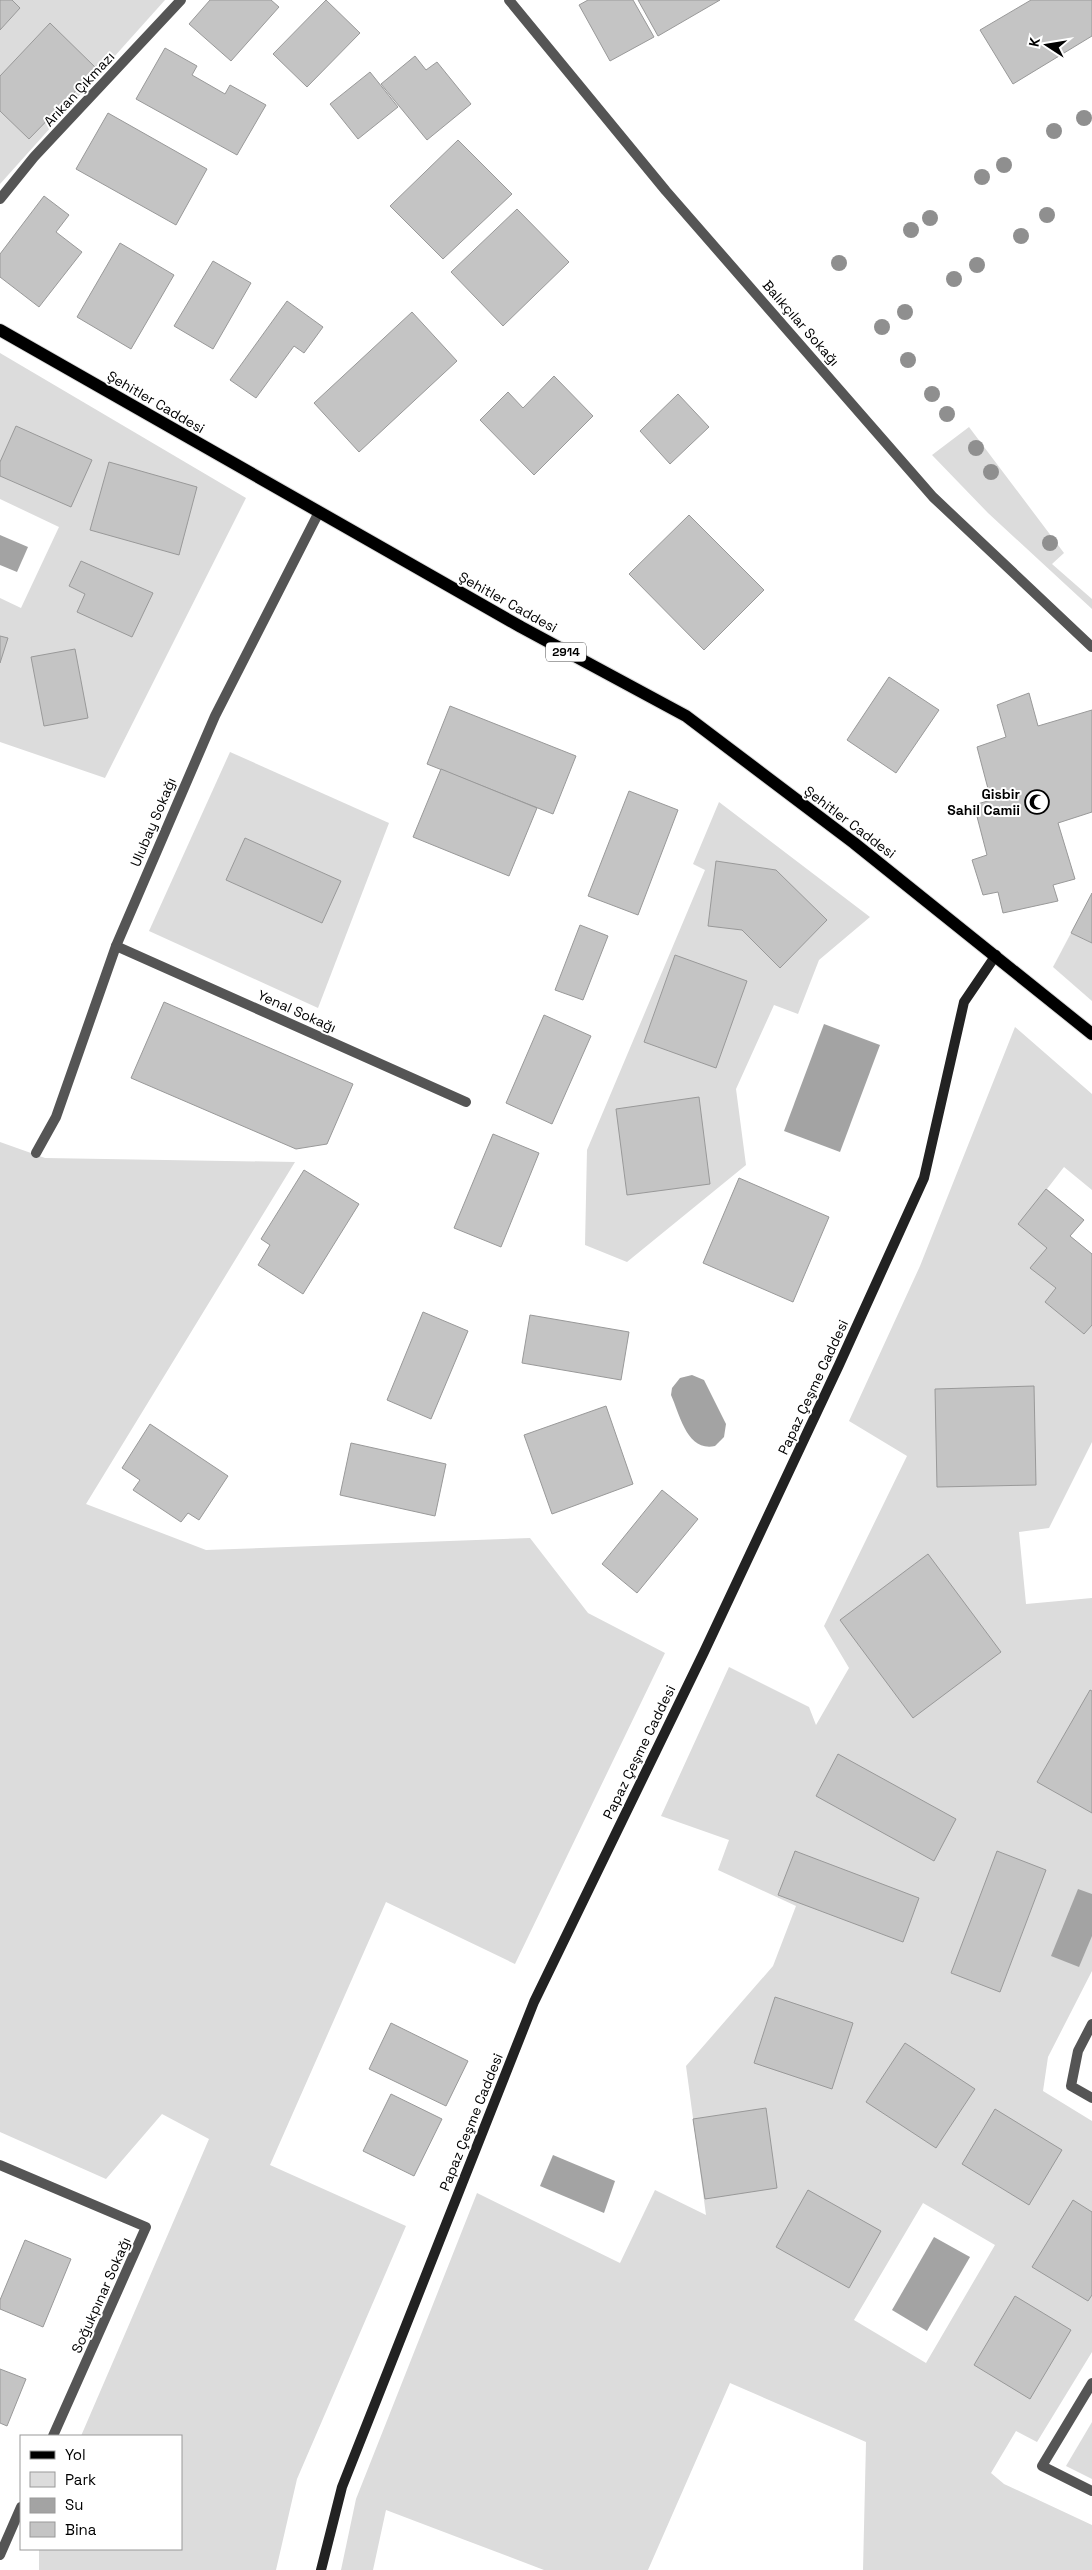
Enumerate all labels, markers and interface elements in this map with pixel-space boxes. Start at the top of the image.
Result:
north arrow [1022,20,1072,70]
text: K [1025,36,1044,48]
street label: Arıkan Çıkmazı [40,48,118,130]
street label: Balıkçılar Sokağı [759,276,843,370]
street label: Şehitler Caddesi [104,367,208,437]
street label: Şehitler Caddesi [456,567,560,637]
road number: 2914 [546,642,586,662]
street label: Ulubay Sokağı [126,775,180,869]
street label: Şehitler Caddesi [801,782,899,862]
place label: Gisbir Sahil Camii [947,785,1020,819]
mosque icon: Gisbir Sahil Camii [1024,789,1050,815]
street label: Yenal Sokağı [255,986,339,1036]
street label: Papaz Çeşme Caddesi [774,1317,852,1457]
street label: Papaz Çeşme Caddesi [599,1682,679,1822]
street label: Papaz Çeşme Caddesi [435,2051,507,2193]
street label: Soğukpınar Sokağı [67,2234,135,2356]
legend [20,2435,182,2550]
text: Yol [65,2445,86,2464]
text: Park [65,2470,96,2489]
text: Su [65,2495,83,2514]
text: Bina [65,2520,97,2539]

